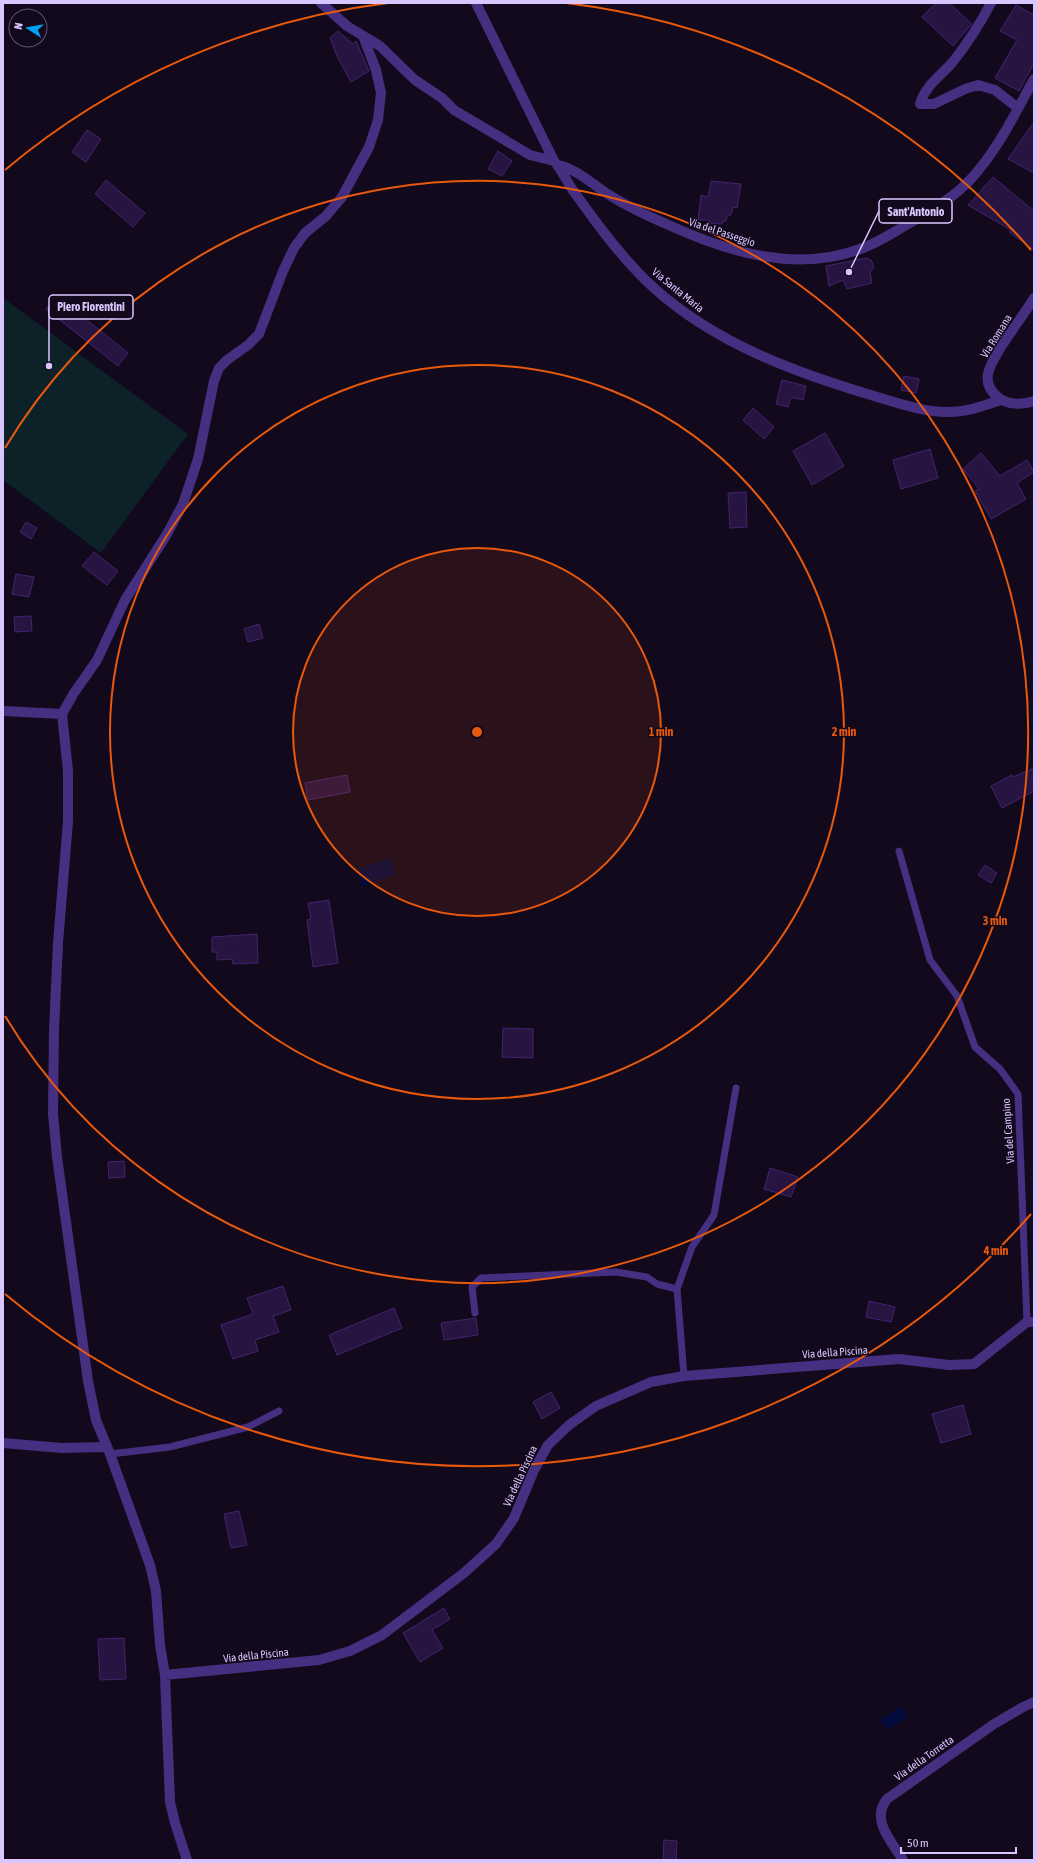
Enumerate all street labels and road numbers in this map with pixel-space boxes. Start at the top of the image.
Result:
street label: Via del Passeggio [687,216,757,248]
street label: Via Santa Maria [650,266,706,314]
street label: Via Romana [978,312,1014,360]
street label: Via del Campino [1000,1098,1016,1164]
street label: Via della Piscina [802,1344,868,1360]
street label: Via della Piscina [501,1444,539,1508]
street label: Via della Piscina [223,1646,289,1664]
street label: Via della Torretta [892,1733,956,1783]

